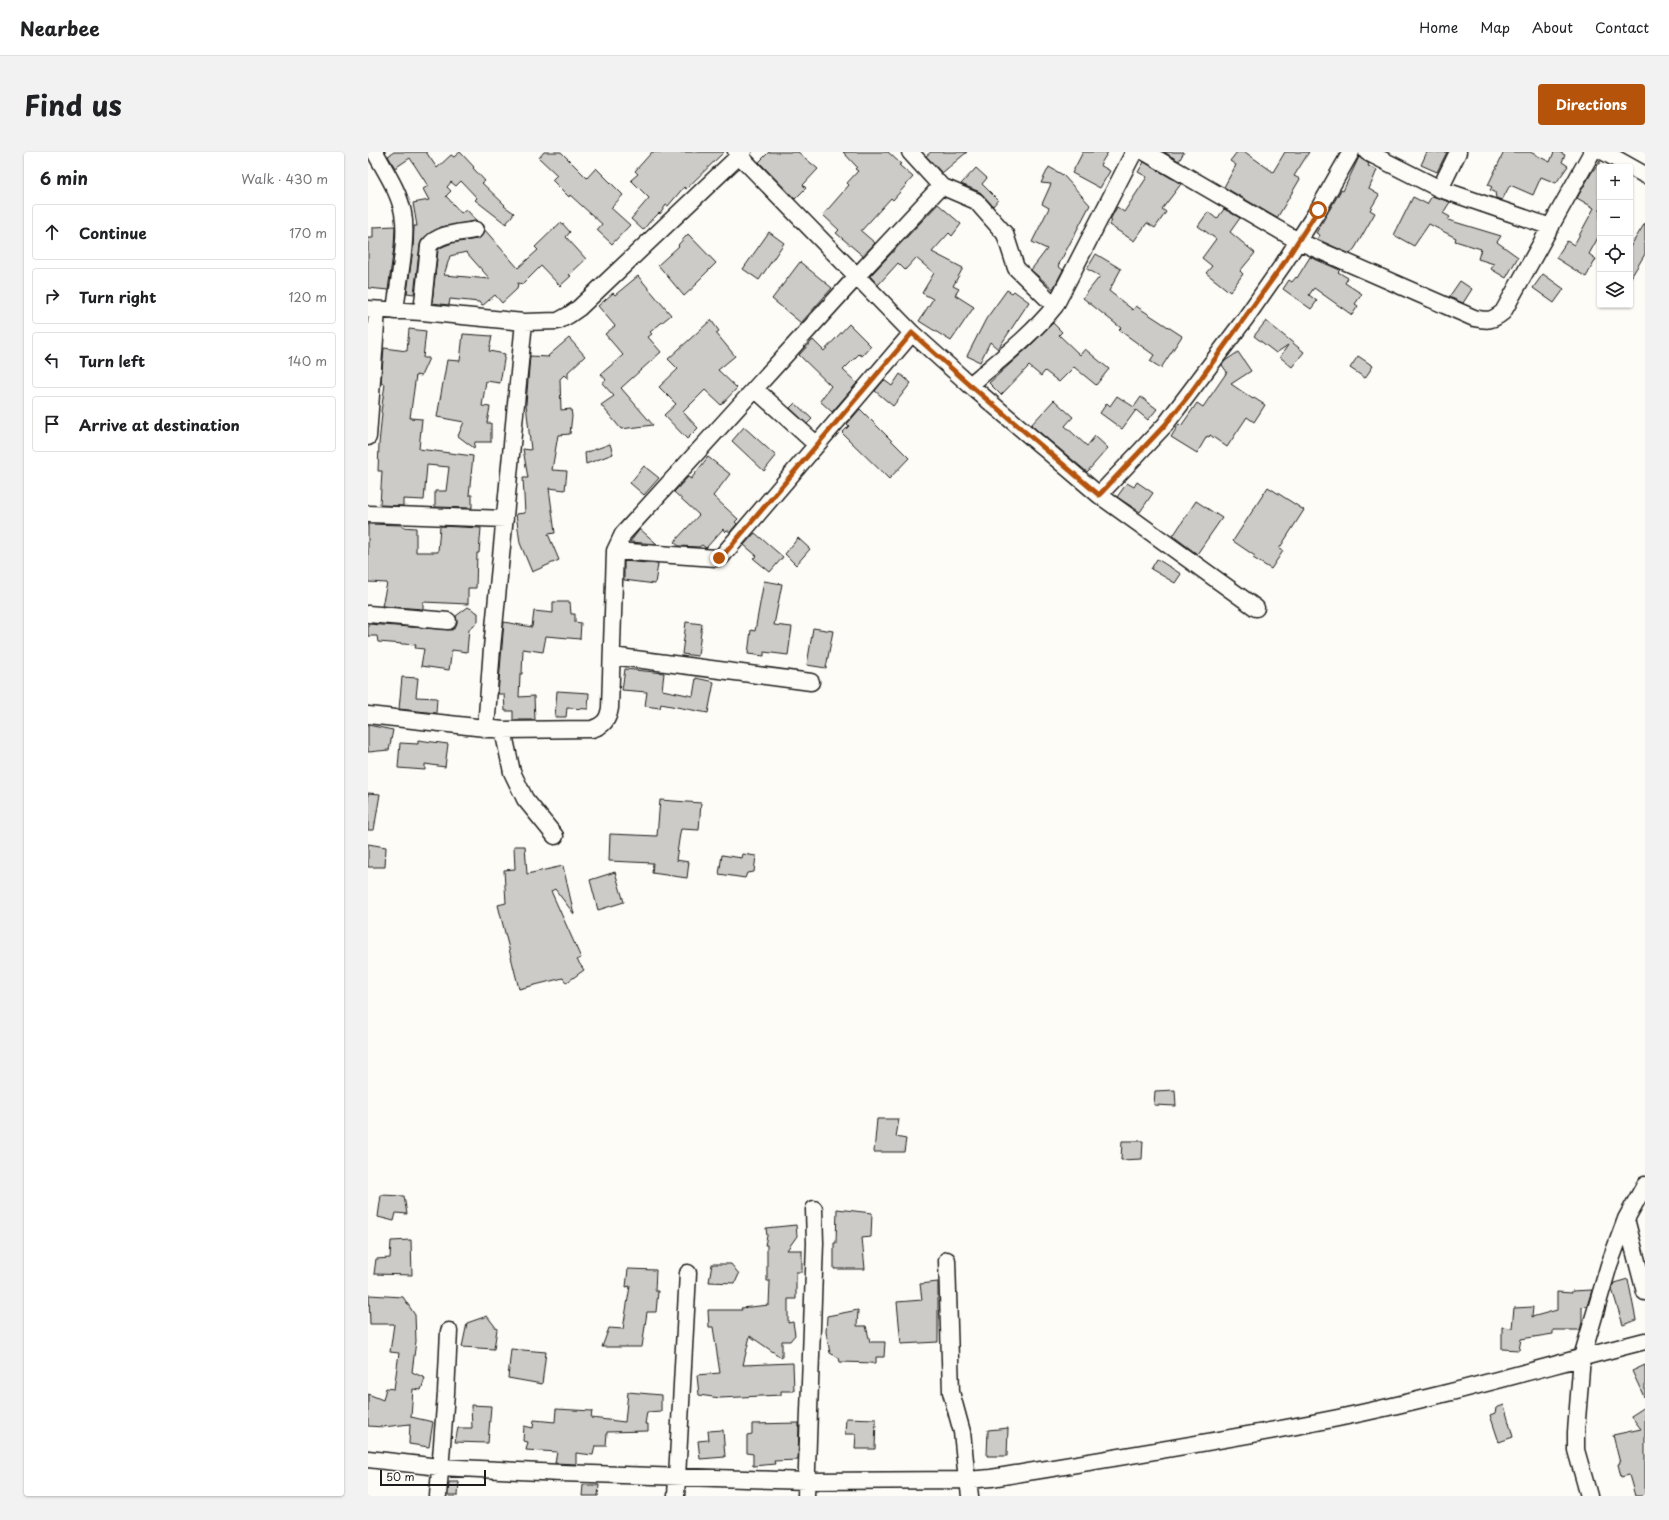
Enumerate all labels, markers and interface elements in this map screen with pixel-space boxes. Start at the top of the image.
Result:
text: Nearbee [20,14,100,42]
text: Home [1419,17,1458,38]
text: Map [1480,17,1510,38]
text: About [1532,17,1573,38]
text: Contact [1595,17,1649,38]
text: Find us [24,83,122,126]
button: Directions [1538,84,1645,125]
map controls [1597,164,1633,308]
button: + [1597,164,1633,200]
text: 6 min [40,165,88,191]
text: Walk · 430 m [241,169,328,188]
button: − [1597,200,1633,236]
route start [1309,201,1327,219]
icon: ahead [41,221,63,243]
text: Continue [79,221,147,244]
text: 170 m [289,223,327,242]
button: locate [1597,236,1633,272]
button: layers [1597,272,1633,308]
icon: right [41,285,63,307]
text: Turn right [79,285,156,308]
text: 120 m [288,287,327,306]
icon: left [41,349,63,371]
text: Turn left [79,349,145,372]
text: 140 m [288,351,327,370]
icon: arrive [41,413,63,435]
text: Arrive at destination [79,413,240,436]
route end [710,549,728,567]
scale bar [380,1468,486,1487]
text: 50 m [386,1468,415,1485]

